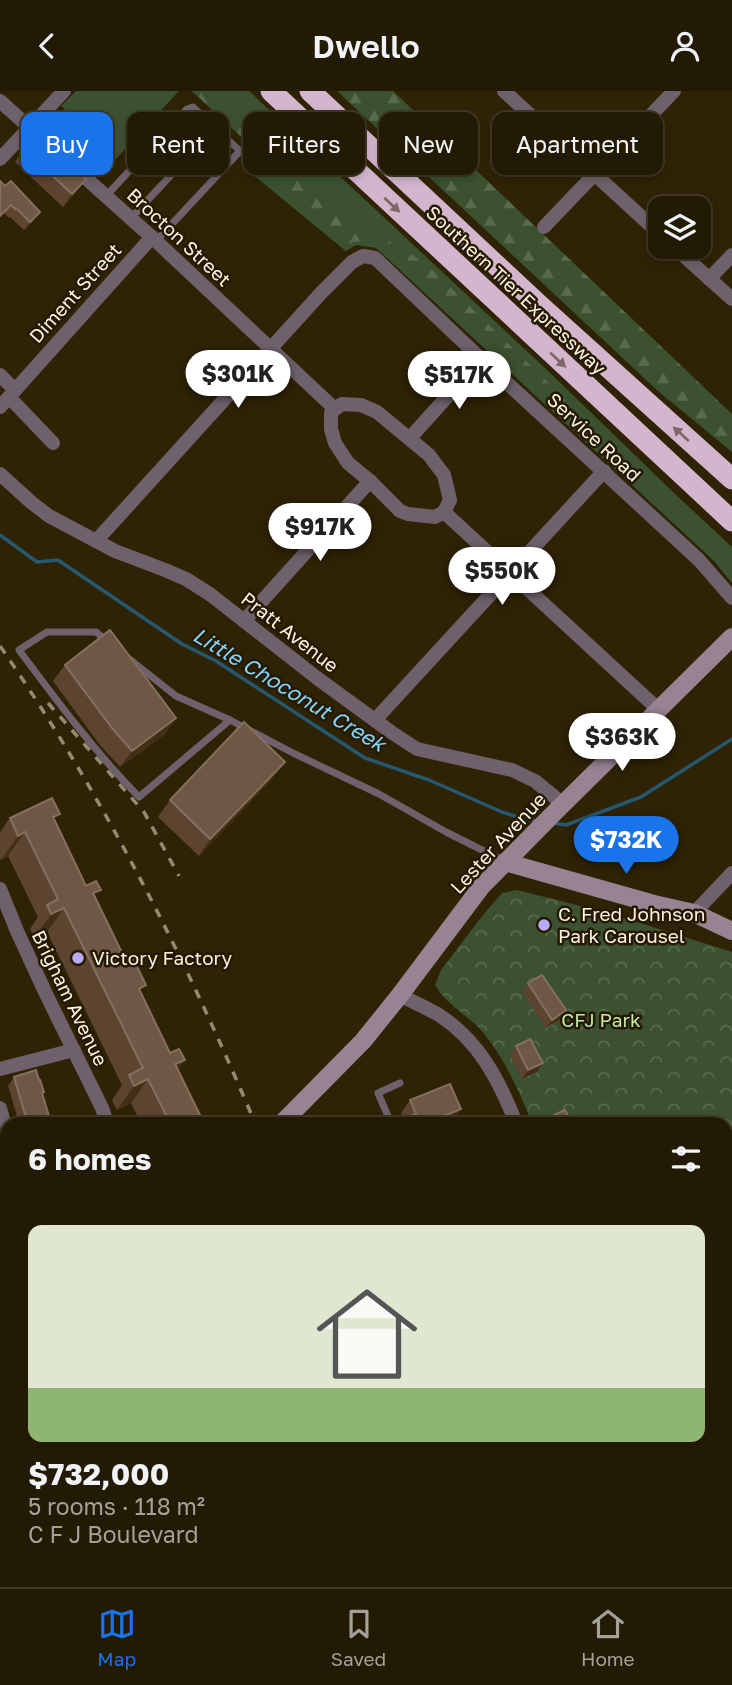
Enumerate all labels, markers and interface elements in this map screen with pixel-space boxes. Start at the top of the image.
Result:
icon: back [28,27,66,65]
text: Dwello [312,27,420,65]
icon: person [666,27,704,65]
chip: Buy [21,112,113,175]
chip: Rent [127,112,229,175]
chip: Filters [243,112,365,175]
chip: New [379,112,478,175]
chip: Apartment [492,112,663,175]
street label: Brocton Street [123,183,236,291]
map controls [648,196,711,259]
button: layers [648,196,711,259]
one-way arrow [383,197,401,213]
street label: Southern Tier Expressway [422,200,611,379]
street label: Diment Street [24,238,125,347]
pin: $301K [189,351,287,410]
pin: $517K [410,351,508,411]
one-way arrow [549,352,567,368]
text: $301K [202,359,274,387]
text: $517K [424,360,494,388]
street label: Service Road [543,387,646,486]
one-way arrow [673,426,690,442]
pin: $917K [271,503,369,563]
text: $917K [284,512,356,540]
pin: $550K [453,547,551,607]
text: $550K [464,556,540,584]
street label: Pratt Avenue [237,587,344,677]
water label: Little Choconut Creek [189,621,392,758]
pin: $363K [573,713,671,773]
text: $363K [585,722,659,750]
street label: Lester Avenue [445,787,550,898]
pin: $732K [577,817,675,876]
text: $732K [590,825,662,853]
place label: C. Fred Johnson Park Carousel [558,902,705,947]
marker: C. Fred Johnson Park Carousel [536,917,552,933]
street label: Brigham Avenue [28,926,113,1069]
place label: Victory Factory [92,946,233,969]
marker: Victory Factory [70,950,86,966]
park label: CFJ Park [561,1008,641,1031]
icon: filters [667,1140,705,1178]
text: 6 homes [28,1141,151,1177]
icon: home [304,1271,430,1397]
text: $732,000 [28,1456,169,1492]
text: 5 rooms · 118 m² [28,1492,205,1520]
text: C F J Boulevard [28,1520,199,1548]
tab: Map [97,1605,136,1670]
tab: Saved [331,1605,386,1670]
tab: Home [581,1605,635,1670]

